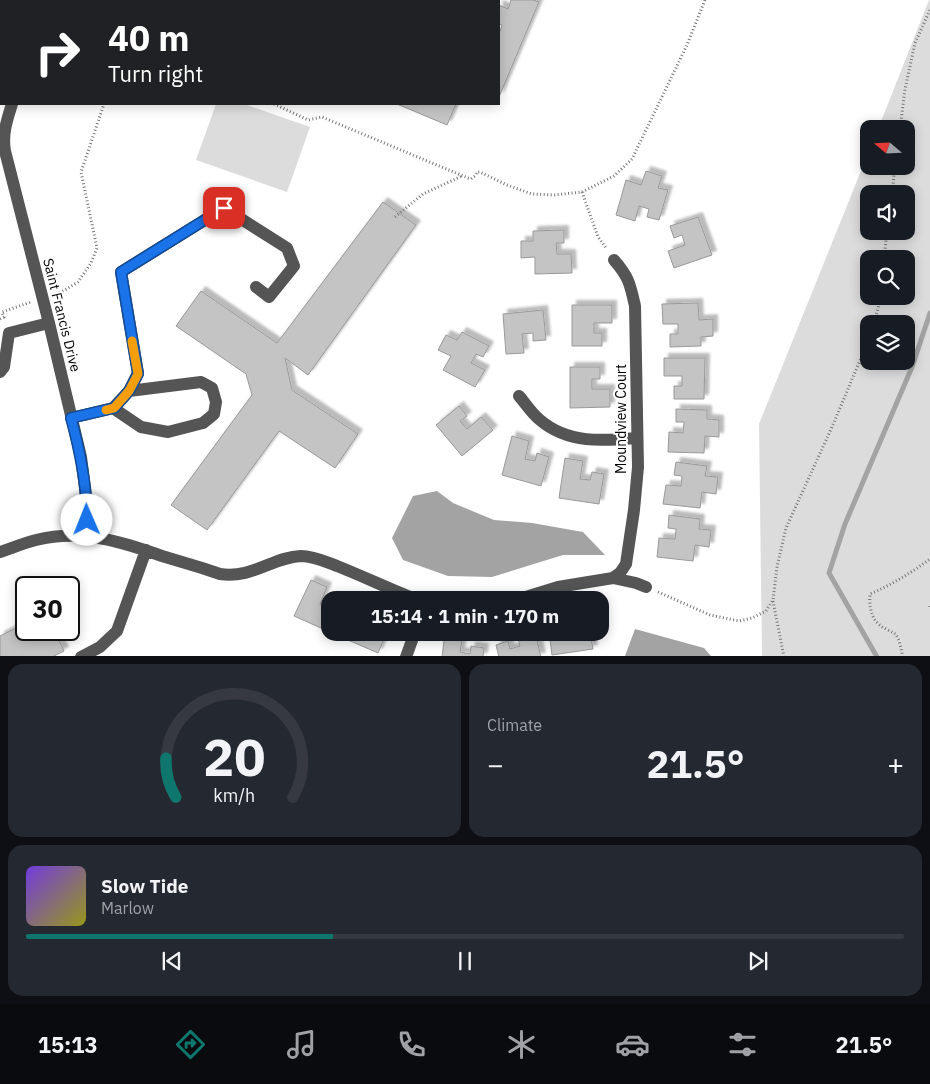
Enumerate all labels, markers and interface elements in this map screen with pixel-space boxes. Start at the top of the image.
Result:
text: 40 m [108,15,190,61]
icon: right [25,20,90,85]
text: Turn right [108,59,203,88]
north arrow [860,120,915,175]
map controls [860,120,915,370]
button: sound [860,185,915,240]
pin [203,187,245,229]
icon: arrive [210,194,238,222]
button: search [860,250,915,305]
street label: Saint Francis Drive [39,256,85,374]
button: layers [860,315,915,370]
street label: Moundview Court [612,364,630,474]
position arrow [60,493,112,545]
speed limit sign: 30 [15,576,80,641]
text: 15:14 · 1 min · 170 m [371,604,559,628]
text: Climate [487,715,542,735]
text: 20 [203,723,266,790]
text: 21.5° [646,739,745,788]
text: − [487,746,504,783]
text: + [887,746,904,783]
text: km/h [214,784,256,807]
text: Slow Tide [101,874,188,898]
text: Marlow [101,898,154,918]
icon: previous [158,947,186,975]
icon: pause [451,947,479,975]
icon: next [744,947,772,975]
icon: directions [173,1027,208,1062]
icon: music [284,1027,319,1062]
icon: phone [394,1027,429,1062]
icon: climate [504,1027,539,1062]
icon: car [615,1027,650,1062]
icon: filters [725,1027,760,1062]
text: 15:13 [38,1030,98,1059]
text: 21.5° [835,1030,892,1059]

